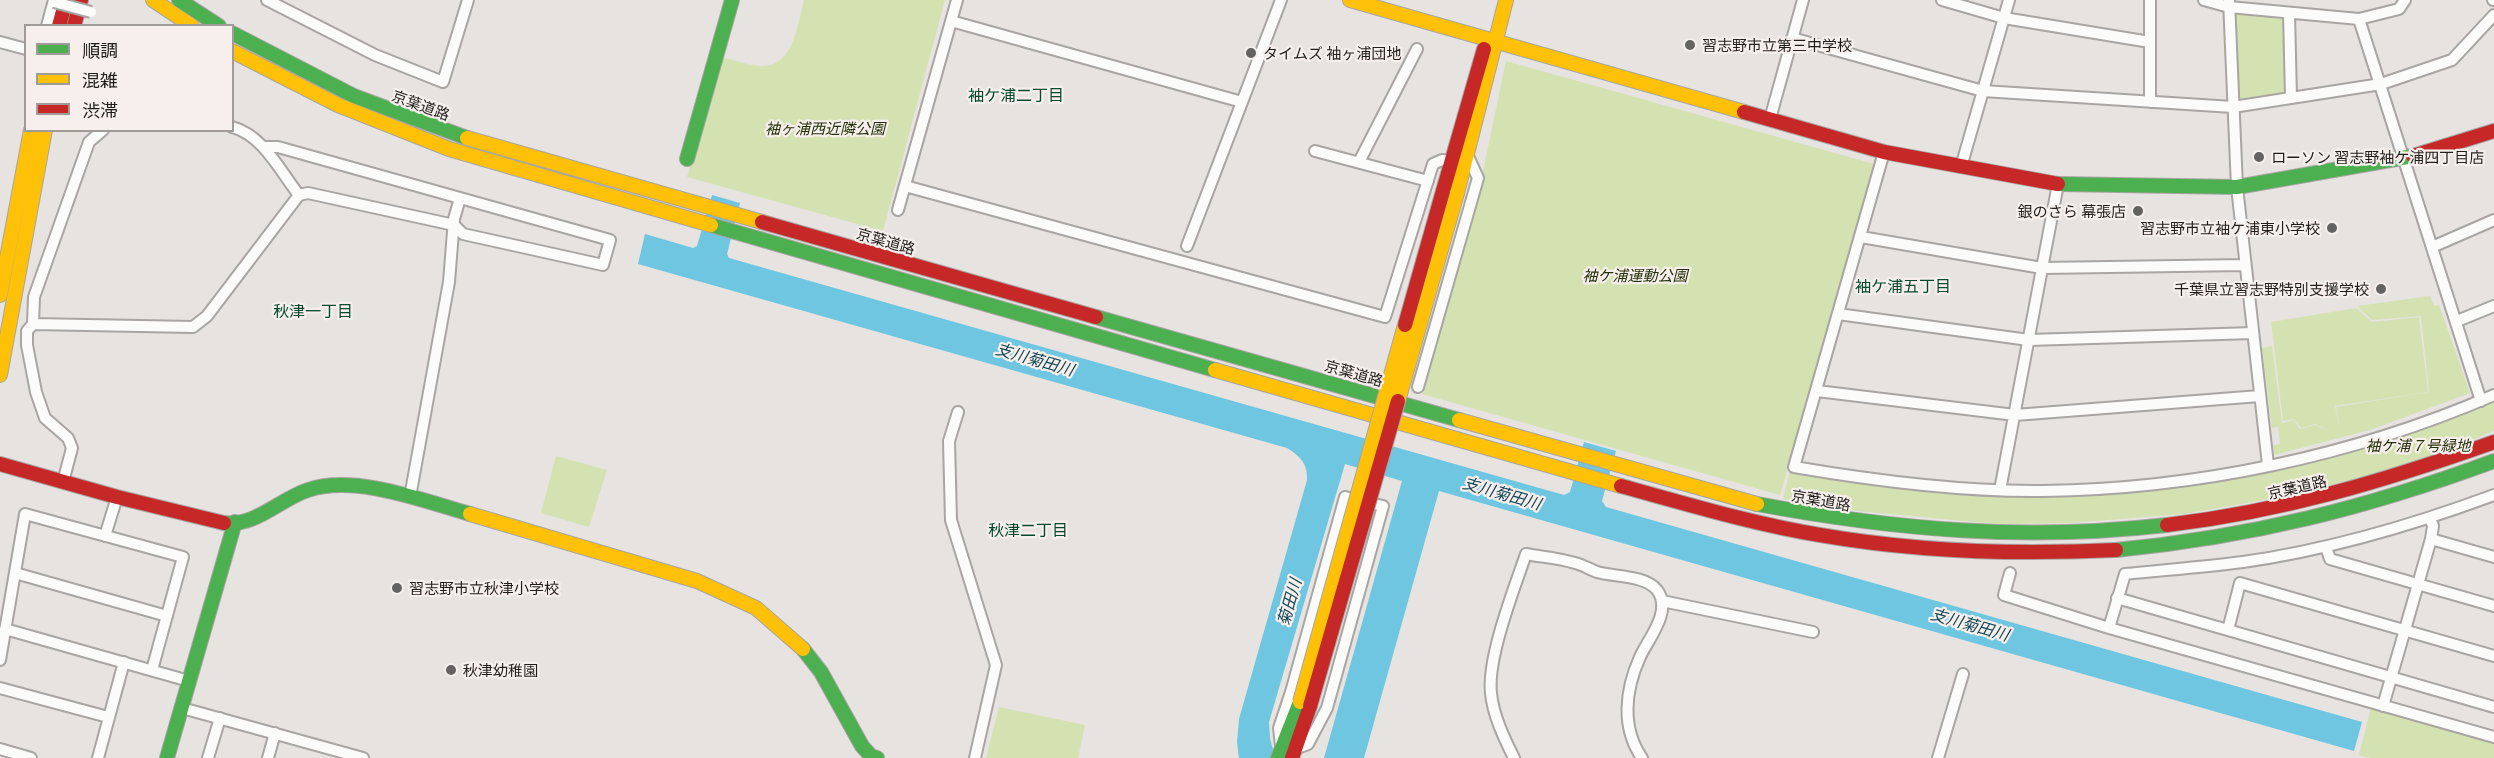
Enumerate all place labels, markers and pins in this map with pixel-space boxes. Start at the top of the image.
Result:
place label: 習志野市立第三中学校 [1702,36,1852,54]
marker: 習志野市立第三中学校 [1683,38,1697,52]
place label: タイムズ 袖ヶ浦団地 [1263,44,1401,62]
marker: タイムズ 袖ヶ浦団地 [1244,46,1258,60]
place label: ローソン 習志野袖ケ浦四丁目店 [2271,148,2484,166]
marker: ローソン 習志野袖ケ浦四丁目店 [2252,150,2266,164]
place label: 銀のさら 幕張店 [2018,202,2126,220]
marker: 銀のさら 幕張店 [2131,204,2145,218]
place label: 習志野市立袖ケ浦東小学校 [2140,219,2320,237]
marker: 習志野市立袖ケ浦東小学校 [2325,221,2339,235]
place label: 千葉県立習志野特別支援学校 [2174,280,2369,298]
marker: 千葉県立習志野特別支援学校 [2374,282,2388,296]
place label: 習志野市立秋津小学校 [409,579,559,597]
marker: 習志野市立秋津小学校 [390,581,404,595]
place label: 秋津幼稚園 [463,661,538,679]
marker: 秋津幼稚園 [444,663,458,677]

